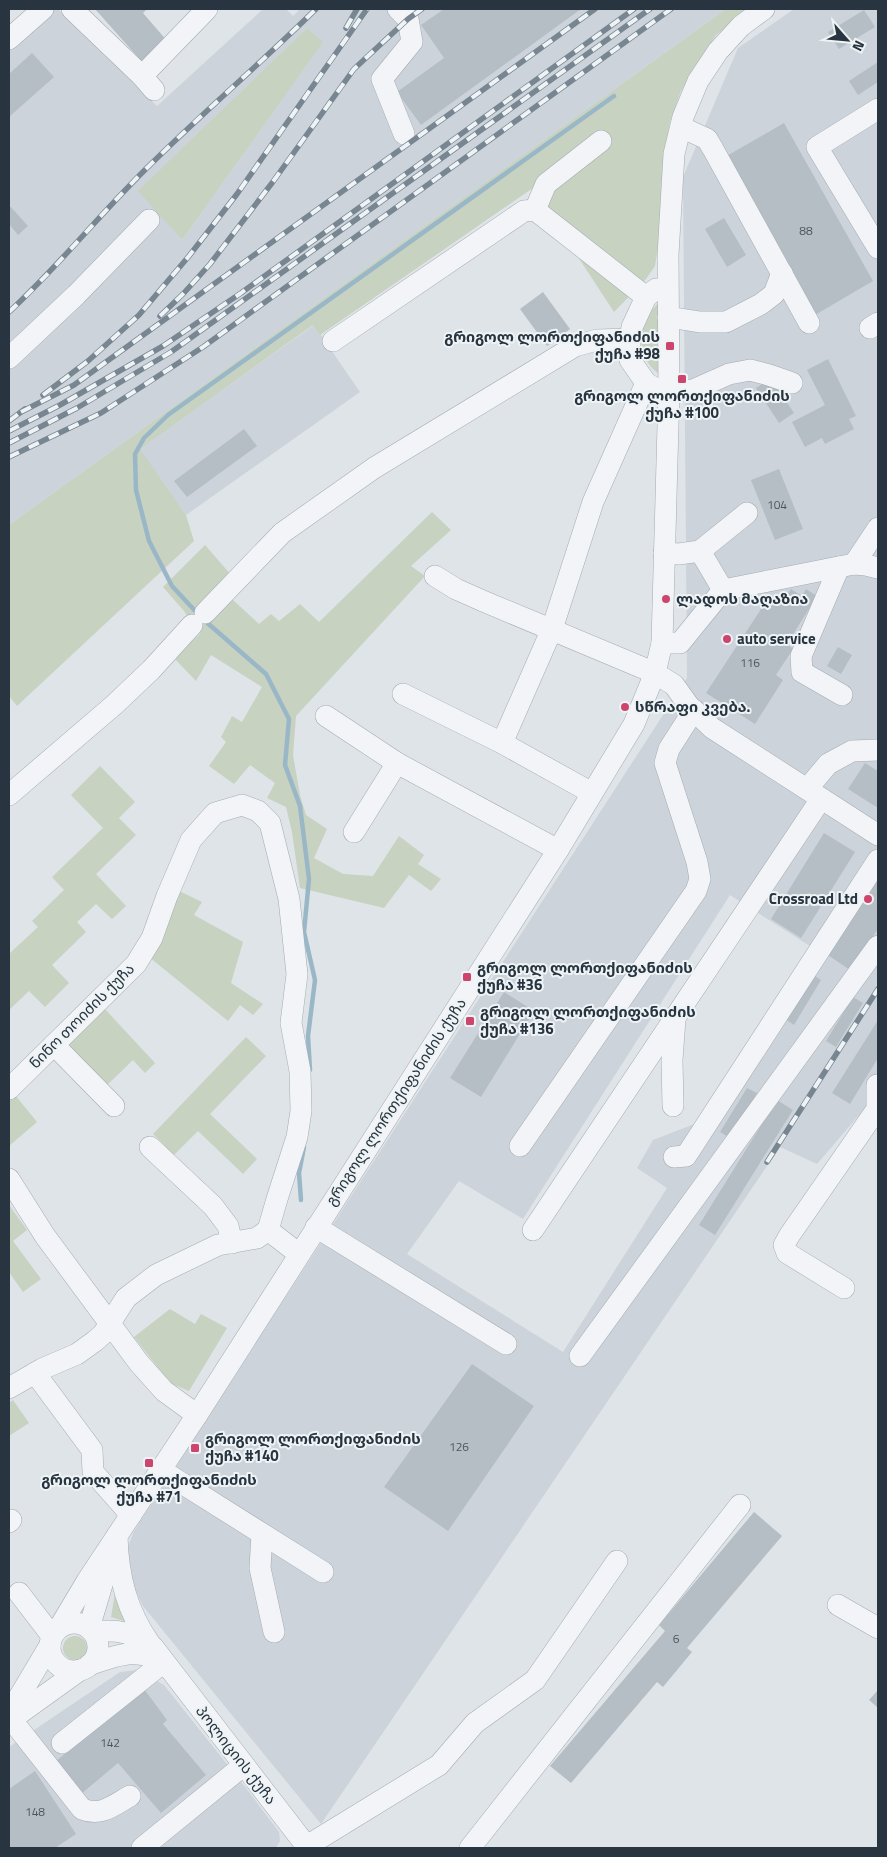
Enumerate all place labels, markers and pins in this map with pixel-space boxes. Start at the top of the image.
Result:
place label: გრიგოლ ლორთქიფანიძის ქუჩა #98 [444,325,660,365]
marker: გრიგოლ ლორთქიფანიძის ქუჩა #98 [664,340,676,352]
marker: გრიგოლ ლორთქიფანიძის ქუჩა #100 [676,373,688,385]
place label: გრიგოლ ლორთქიფანიძის ქუჩა #100 [574,384,790,424]
place label: ლადოს მაღაზია [676,587,808,610]
marker: ლადოს მაღაზია [660,593,672,605]
place label: auto service [737,627,816,650]
marker: auto service [721,633,733,645]
place label: სწრაფი კვება. [635,695,750,718]
marker: სწრაფი კვება. [619,701,631,713]
place label: Crossroad Ltd [769,887,858,910]
marker: Crossroad Ltd [862,893,874,905]
place label: გრიგოლ ლორთქიფანიძის ქუჩა #36 [477,956,693,996]
marker: გრიგოლ ლორთქიფანიძის ქუჩა #36 [461,971,473,983]
place label: გრიგოლ ლორთქიფანიძის ქუჩა #136 [480,1000,696,1040]
marker: გრიგოლ ლორთქიფანიძის ქუჩა #136 [464,1015,476,1027]
place label: გრიგოლ ლორთქიფანიძის ქუჩა #140 [205,1427,421,1467]
marker: გრიგოლ ლორთქიფანიძის ქუჩა #140 [189,1442,201,1454]
marker: გრიგოლ ლორთქიფანიძის ქუჩა #71 [143,1457,155,1469]
place label: გრიგოლ ლორთქიფანიძის ქუჩა #71 [41,1468,257,1508]

